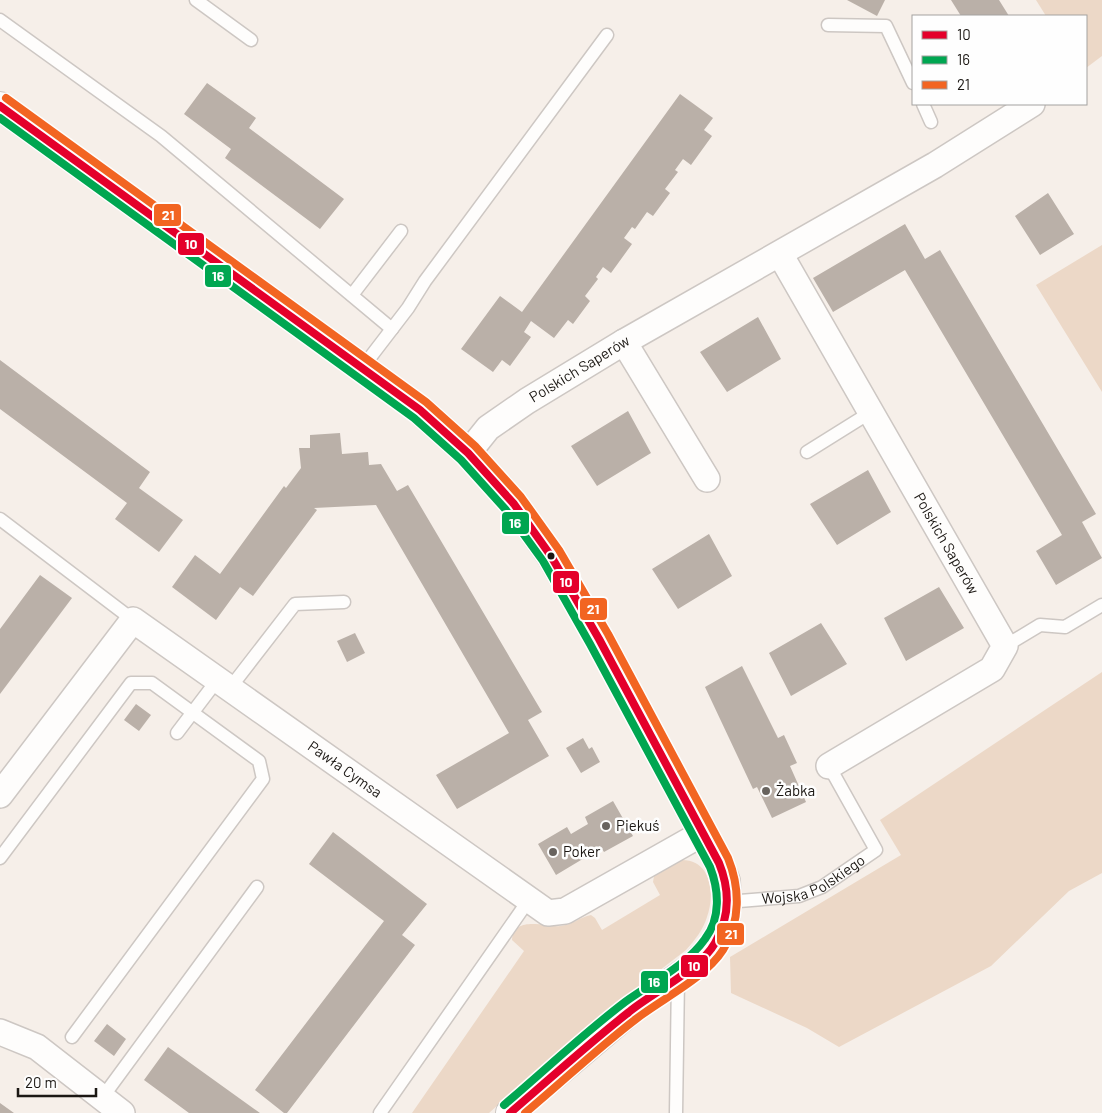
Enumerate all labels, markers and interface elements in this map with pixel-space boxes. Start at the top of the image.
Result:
legend [912,15,1087,105]
text: 10 [957,25,971,43]
text: 16 [957,50,970,68]
text: 21 [957,75,970,93]
line badge: 21 [153,203,182,227]
text: 21 [162,206,174,223]
line badge: 10 [177,232,205,256]
text: 10 [185,235,197,252]
line badge: 16 [204,264,232,288]
text: 16 [212,267,225,284]
street label: Polskich Saperów [526,331,633,406]
street label: Polskich Saperów [911,489,983,597]
line badge: 16 [501,511,530,535]
text: 16 [509,514,522,531]
unlabelled marker [546,551,556,561]
line badge: 10 [552,570,580,594]
text: 10 [560,573,572,590]
line badge: 21 [579,597,608,621]
text: 21 [587,600,599,617]
street label: Pawła Cymsa [305,736,386,801]
place label: Żabka [776,781,815,799]
marker: Żabka [760,785,772,797]
place label: Piekuś [616,816,660,834]
marker: Piekuś [600,820,612,832]
place label: Poker [563,842,601,860]
marker: Poker [547,846,559,858]
street label: Wojska Polskiego [761,850,868,907]
line badge: 21 [716,922,745,946]
text: 21 [725,925,737,942]
line badge: 10 [680,954,709,978]
text: 10 [688,957,700,974]
line badge: 16 [640,970,669,994]
text: 16 [648,973,661,990]
scale bar [18,1066,95,1098]
text: 20 m [25,1073,57,1091]

